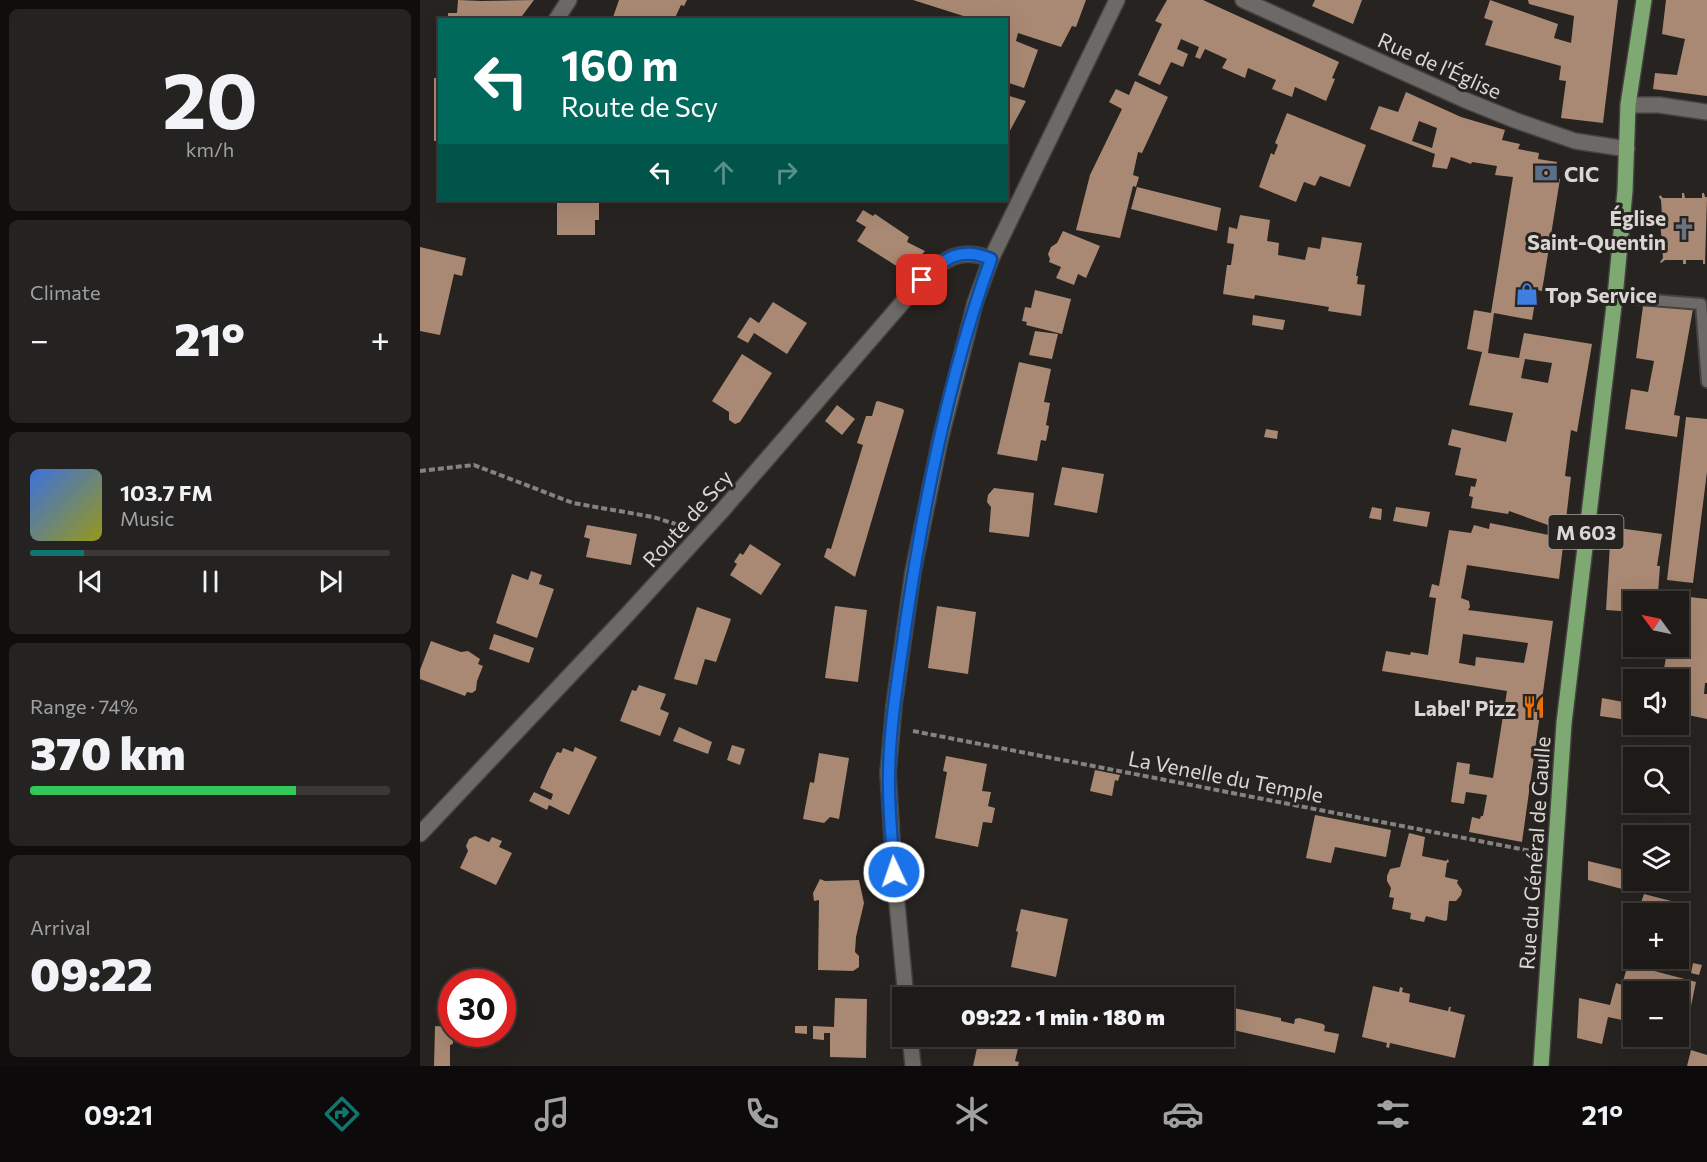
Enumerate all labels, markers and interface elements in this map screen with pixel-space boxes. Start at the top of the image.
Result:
street label: Rue de l'Église [1374,27,1506,103]
text: 160 m [561,38,679,90]
icon: left [462,42,540,120]
text: 20 [162,50,258,145]
text: Route de Scy [561,90,718,123]
text: km/h [186,137,234,161]
icon: left [644,156,677,189]
icon: ahead [707,156,740,189]
icon: right [770,156,803,189]
bank icon: CIC [1533,160,1559,186]
place label: CIC [1564,161,1599,186]
place label: Église Saint-Quentin [1527,205,1666,254]
church icon: Église Saint-Quentin [1671,216,1697,242]
pin [896,254,947,305]
icon: arrive [905,263,938,296]
text: Climate [30,280,100,304]
shop icon: Top Service [1514,281,1540,307]
place label: Top Service [1545,282,1657,307]
text: 21° [174,310,245,365]
text: − [30,318,49,359]
text: + [371,318,390,359]
street label: Route de Scy [637,464,737,572]
text: 103.7 FM [120,479,213,506]
text: Music [120,506,174,530]
road number: M 603 [1548,515,1624,549]
icon: previous [74,565,107,598]
icon: pause [194,565,227,598]
icon: next [314,565,347,598]
north arrow [1623,591,1689,657]
map controls [1623,591,1689,1047]
button: sound [1623,669,1689,735]
text: Range · 74% [30,694,138,718]
restaurant icon: Label' Pizz [1521,694,1547,720]
place label: Label' Pizz [1414,695,1516,720]
text: 370 km [30,724,186,779]
street label: Rue du Général de Gaulle [1513,735,1555,971]
street label: La Venelle du Temple [1126,745,1326,807]
button: search [1623,747,1689,813]
button: layers [1623,825,1689,891]
position arrow [862,840,926,904]
button: + [1623,903,1689,969]
text: Arrival [30,915,91,939]
text: 09:22 [30,945,153,1000]
speed limit sign: 30 [438,969,516,1047]
button: − [1623,981,1689,1047]
text: 09:22 · 1 min · 180 m [961,1003,1165,1030]
icon: directions [321,1093,363,1135]
icon: music [531,1093,573,1135]
icon: phone [741,1093,783,1135]
icon: climate [951,1093,993,1135]
icon: car [1162,1093,1204,1135]
icon: filters [1372,1093,1414,1135]
text: 09:21 [84,1098,153,1131]
text: 21° [1582,1098,1623,1131]

